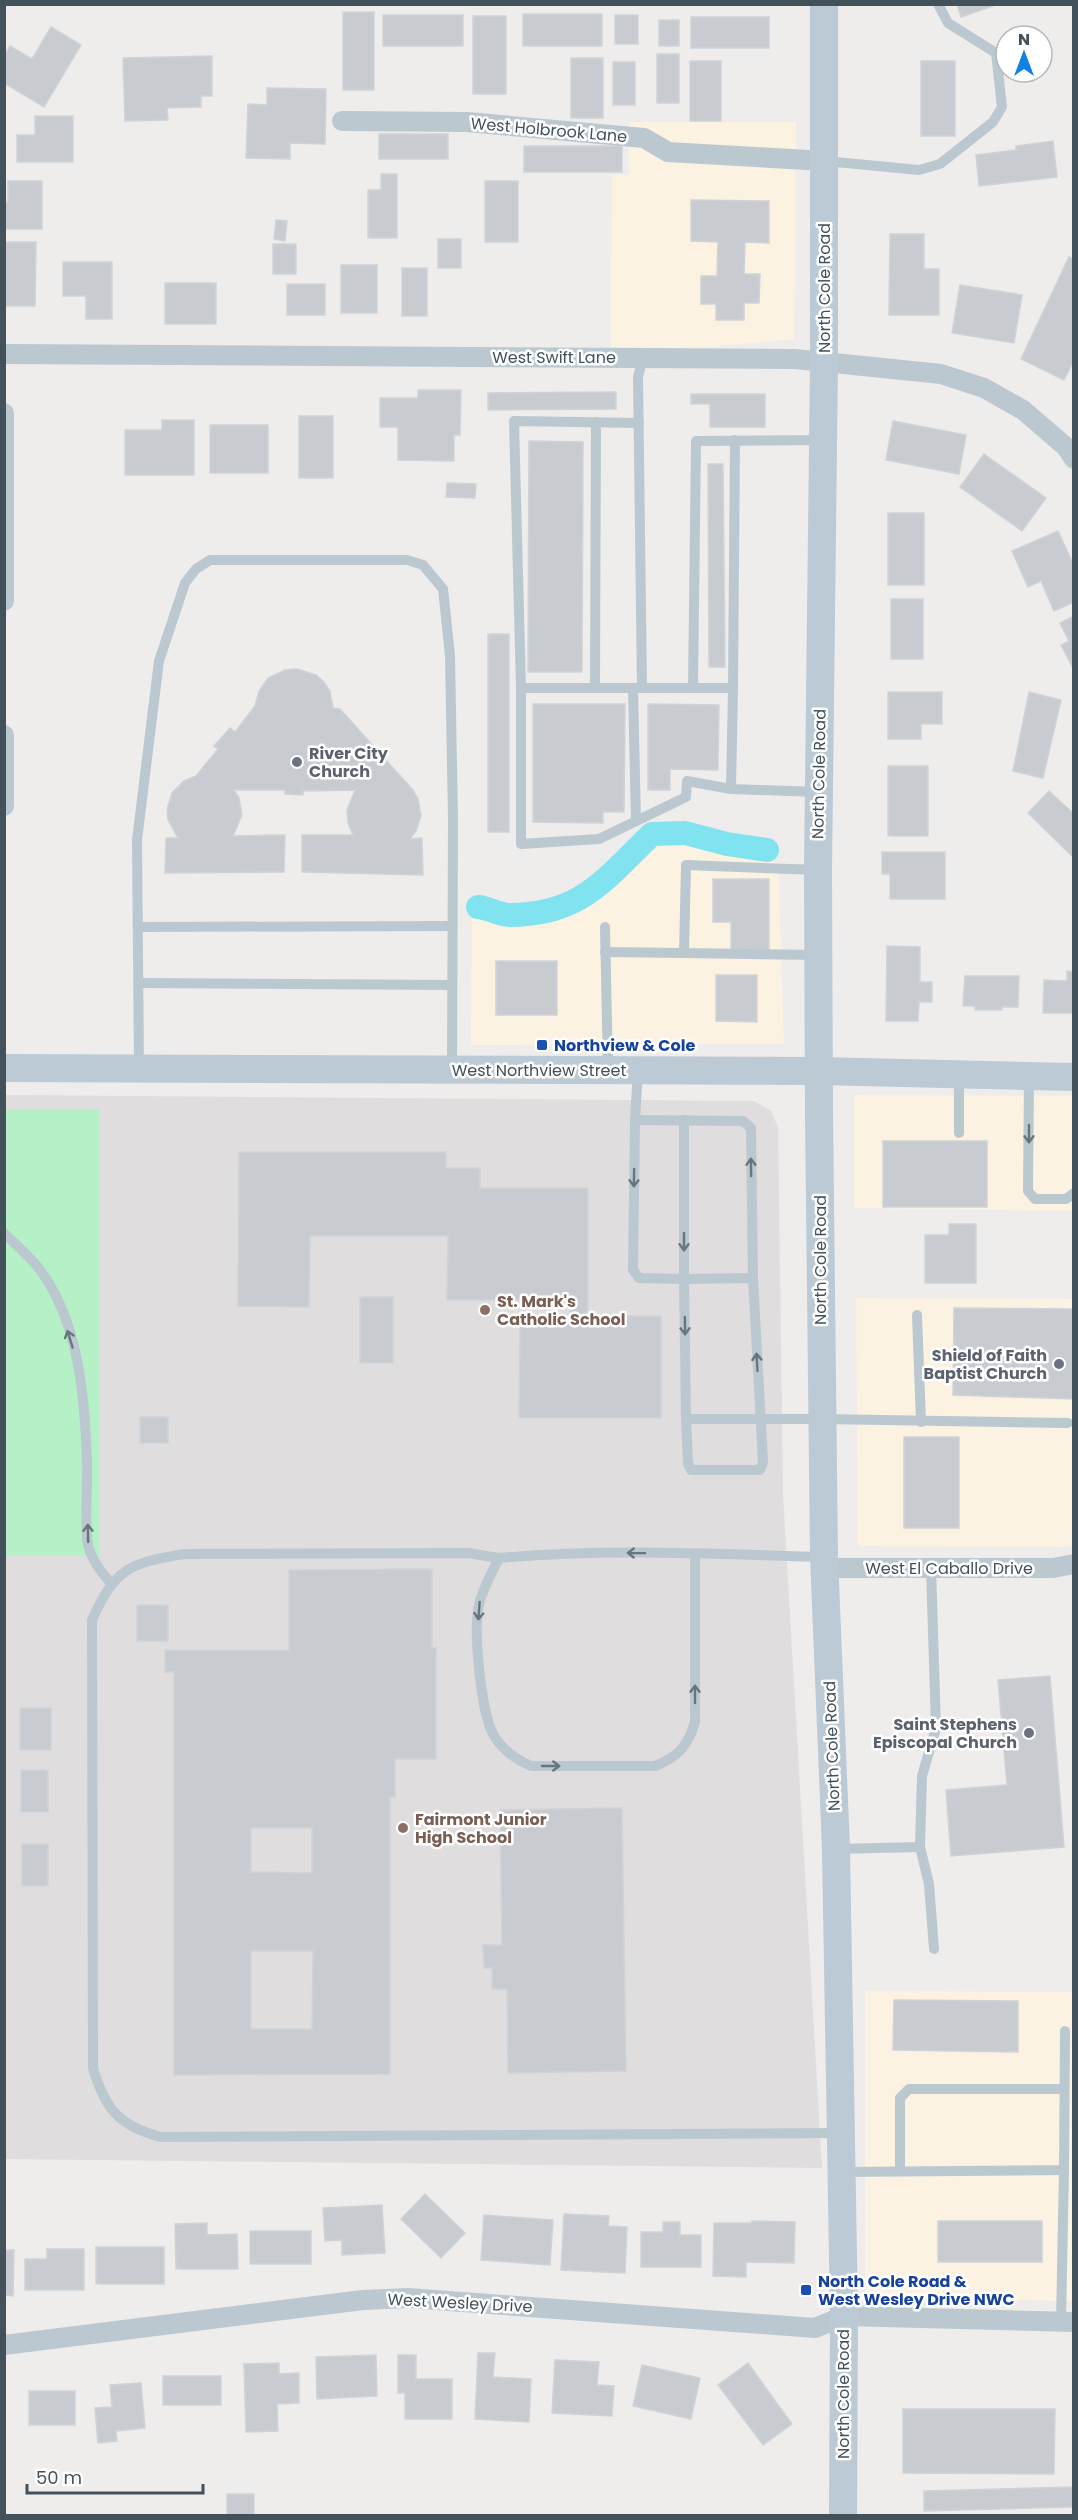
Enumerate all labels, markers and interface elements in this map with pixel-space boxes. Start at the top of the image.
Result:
north arrow [994,24,1054,84]
text: N [1018,28,1030,51]
street label: West Holbrook Lane [470,112,628,148]
street label: North Cole Road [813,223,836,353]
street label: West Swift Lane [492,346,616,369]
street label: North Cole Road [806,709,832,839]
place label: River City Church [309,742,389,783]
marker: River City Church [290,755,304,769]
place label: Northview & Cole [554,1034,695,1057]
marker: Northview & Cole [535,1038,549,1052]
street label: West Northview Street [452,1059,626,1082]
one-way arrow [1023,1124,1034,1144]
one-way arrow [746,1157,757,1177]
one-way arrow [628,1168,640,1188]
street label: North Cole Road [809,1195,832,1325]
one-way arrow [678,1231,690,1251]
place label: St. Mark's Catholic School [497,1290,625,1331]
marker: St. Mark's Catholic School [478,1303,492,1317]
one-way arrow [679,1316,690,1336]
one-way arrow [64,1330,75,1349]
place label: Shield of Faith Baptist Church [924,1344,1047,1385]
one-way arrow [752,1352,763,1372]
marker: Shield of Faith Baptist Church [1052,1357,1066,1371]
one-way arrow [82,1523,94,1543]
one-way arrow [627,1547,647,1559]
street label: West El Caballo Drive [865,1557,1033,1580]
one-way arrow [474,1601,485,1621]
street label: North Cole Road [818,1681,846,1811]
one-way arrow [689,1685,701,1705]
place label: Saint Stephens Episcopal Church [873,1713,1017,1754]
marker: Saint Stephens Episcopal Church [1022,1726,1036,1740]
one-way arrow [540,1760,560,1772]
place label: Fairmont Junior High School [415,1808,547,1849]
marker: Fairmont Junior High School [396,1821,410,1835]
place label: North Cole Road & West Wesley Drive NWC [818,2270,1015,2311]
marker: North Cole Road & West Wesley Drive NWC [799,2283,813,2297]
street label: West Wesley Drive [387,2288,533,2318]
street label: North Cole Road [832,2329,855,2459]
scale bar [27,2457,202,2495]
text: 50 m [36,2465,82,2490]

